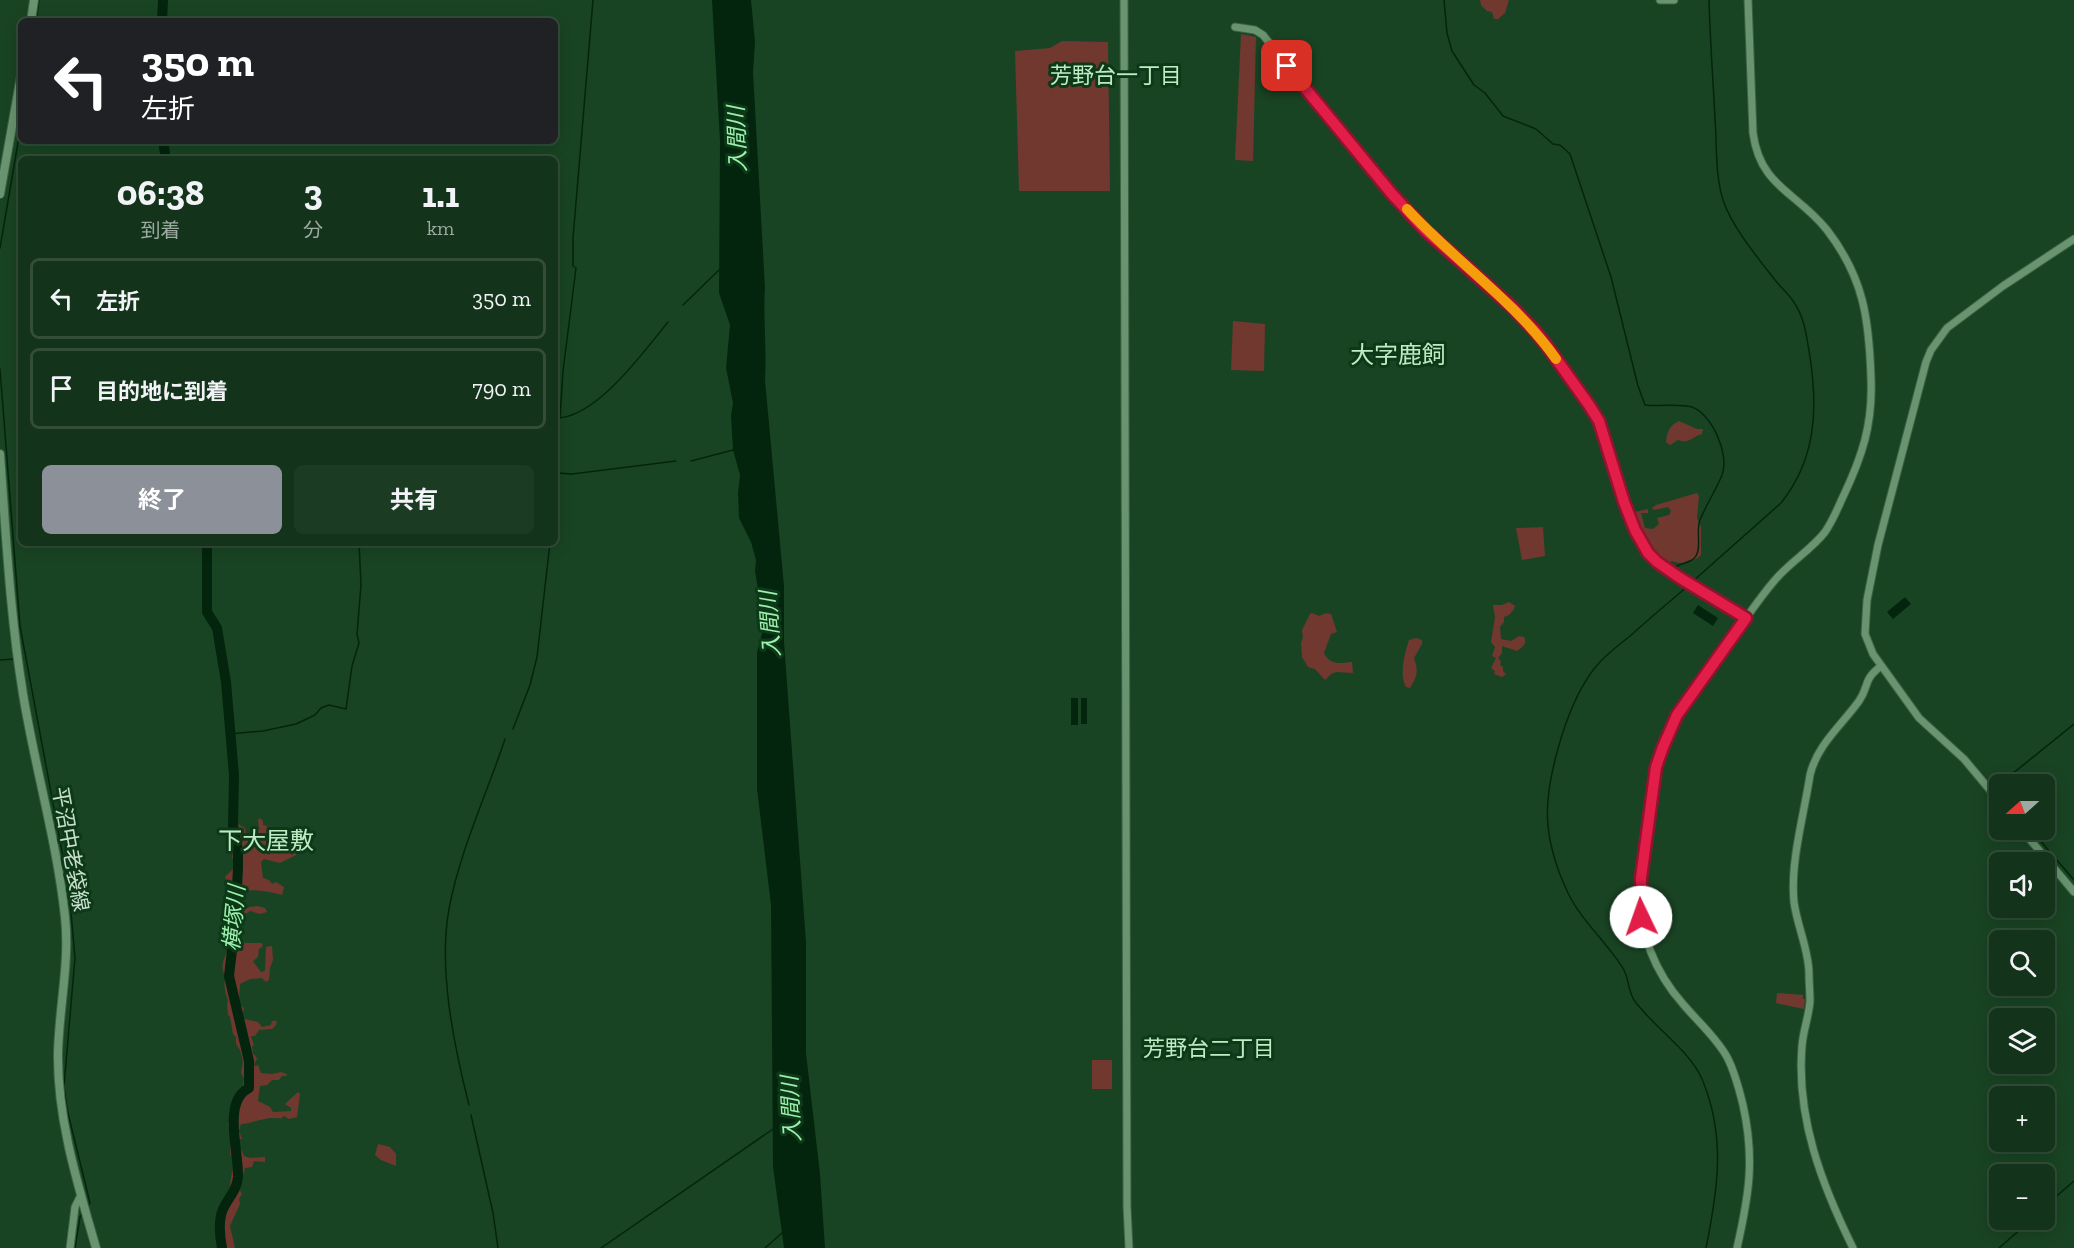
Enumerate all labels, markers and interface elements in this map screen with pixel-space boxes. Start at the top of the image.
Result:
text: 350 m [141,36,254,87]
pin [1261,40,1312,91]
icon: left [42,42,120,120]
icon: arrive [1270,49,1303,82]
district label: 芳野台一丁目 [1050,62,1182,89]
text: 左折 [141,93,195,125]
water label: 入間川 [722,104,752,172]
text: 06:38 [117,171,204,214]
text: 3 [304,171,323,214]
text: 1.1 [422,173,459,216]
text: km [427,216,454,240]
text: 到着 [141,218,181,242]
text: 分 [303,218,323,242]
icon: left [45,282,78,315]
text: 350 m [472,285,531,312]
text: 左折 [96,288,140,315]
district label: 大字鹿飼 [1350,340,1446,369]
icon: arrive [45,372,78,405]
text: 790 m [472,375,531,402]
text: 目的地に到着 [96,378,228,405]
button: 終了 [42,465,282,534]
button: 共有 [294,465,534,534]
water label: 入間川 [754,588,786,658]
north arrow [1989,774,2055,840]
map controls [1989,774,2055,1230]
street label: 平沼中老袋線 [48,785,94,913]
district label: 下大屋敷 [218,826,314,855]
button: sound [1989,852,2055,918]
water label: 横塚川 [218,882,250,952]
position arrow [1609,885,1673,949]
button: search [1989,930,2055,996]
button: layers [1989,1008,2055,1074]
district label: 芳野台二丁目 [1143,1035,1275,1062]
water label: 入間川 [776,1073,806,1143]
button: + [1989,1086,2055,1152]
button: − [1989,1164,2055,1230]

